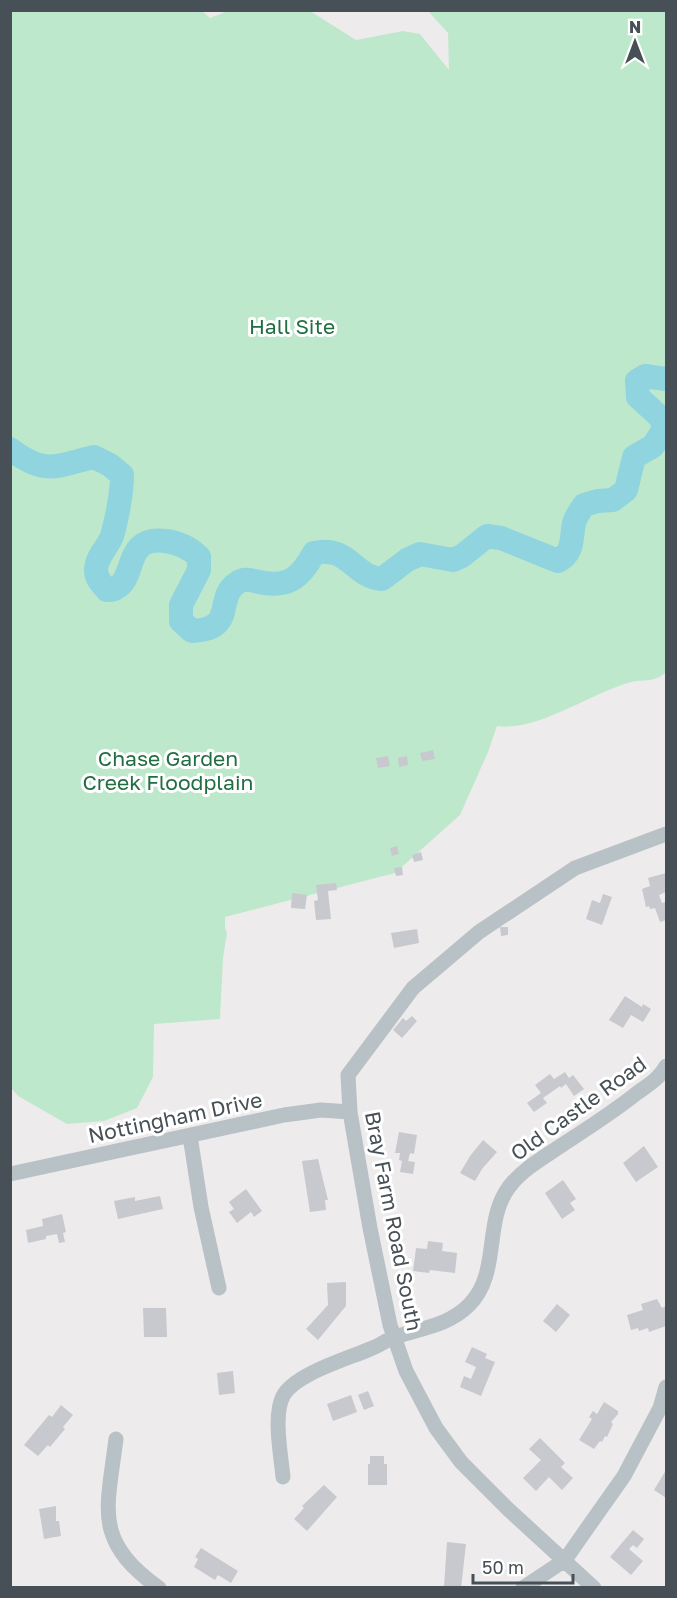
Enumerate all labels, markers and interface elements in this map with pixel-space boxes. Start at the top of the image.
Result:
north arrow [605,12,665,72]
text: N [629,17,641,37]
park label: Hall Site [249,313,335,339]
park label: Chase Garden Creek Floodplain [83,745,253,795]
street label: Old Castle Road [505,1050,651,1166]
street label: Nottingham Drive [86,1086,264,1148]
street label: Bray Farm Road South [360,1109,428,1333]
scale bar [473,1547,574,1585]
text: 50 m [482,1556,524,1578]

